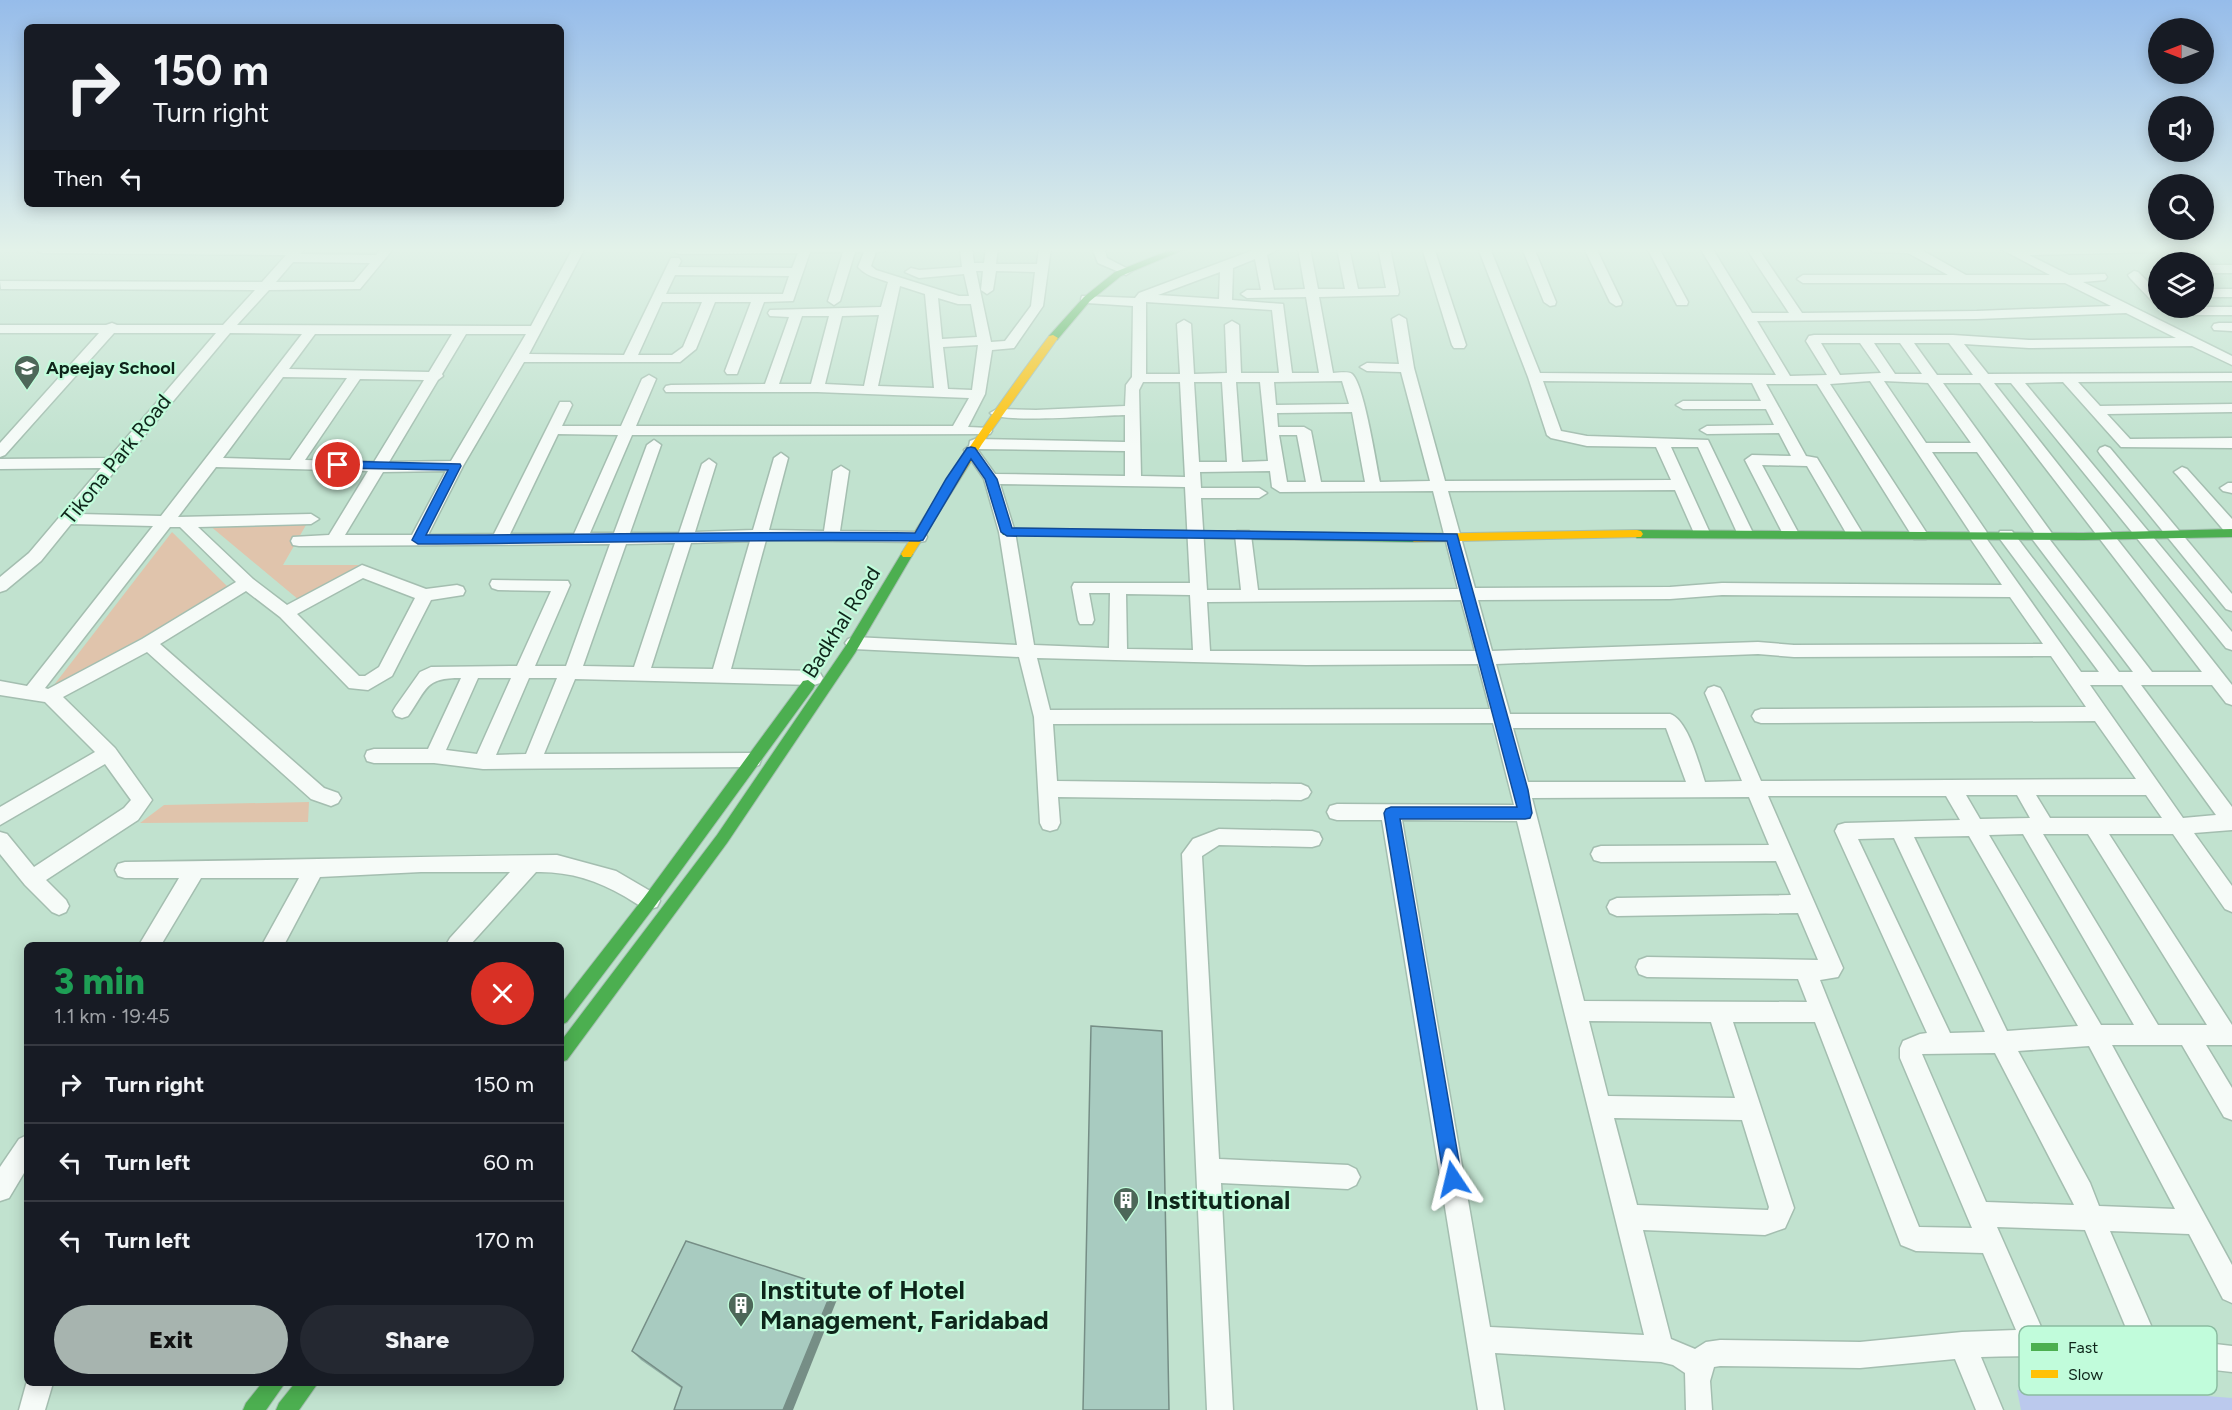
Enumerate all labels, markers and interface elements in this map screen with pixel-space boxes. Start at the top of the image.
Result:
north arrow [2148,18,2214,84]
map controls [2148,18,2214,318]
text: 150 m [153,45,269,96]
icon: right [54,48,132,126]
text: Turn right [153,96,269,129]
button: sound [2148,96,2214,162]
icon: left [115,162,148,195]
text: Then [54,165,103,192]
button: search [2148,174,2214,240]
button: layers [2148,252,2214,318]
school or university icon: Apeejay School [12,353,42,391]
place label: Apeejay School [46,357,175,379]
street label: Tikona Park Road [56,389,176,529]
pin [312,439,363,490]
icon: arrive [321,448,354,481]
street label: Badkhal Road [797,562,885,682]
text: 3 min [54,960,145,1003]
button: close [471,962,534,1025]
text: 1.1 km · 19:45 [54,1004,170,1028]
icon: right [54,1068,87,1101]
text: Turn right [105,1071,204,1098]
text: 150 m [474,1071,534,1098]
icon: left [54,1146,87,1179]
position arrow [1421,1147,1485,1211]
text: Turn left [105,1149,191,1176]
text: 60 m [483,1149,534,1176]
place label: Institutional [1146,1184,1290,1216]
building icon: Institutional [1111,1185,1141,1223]
icon: left [54,1224,87,1257]
text: Turn left [105,1227,191,1254]
text: 170 m [475,1227,534,1254]
place label: Institute of Hotel Management, Faridabad [760,1274,1049,1336]
building icon: Institute of Hotel Management, Faridabad [726,1290,756,1328]
button: Exit [54,1305,288,1374]
button: Share [300,1305,534,1374]
legend [2019,1326,2217,1395]
text: Fast [2068,1338,2098,1357]
text: Slow [2068,1365,2103,1384]

